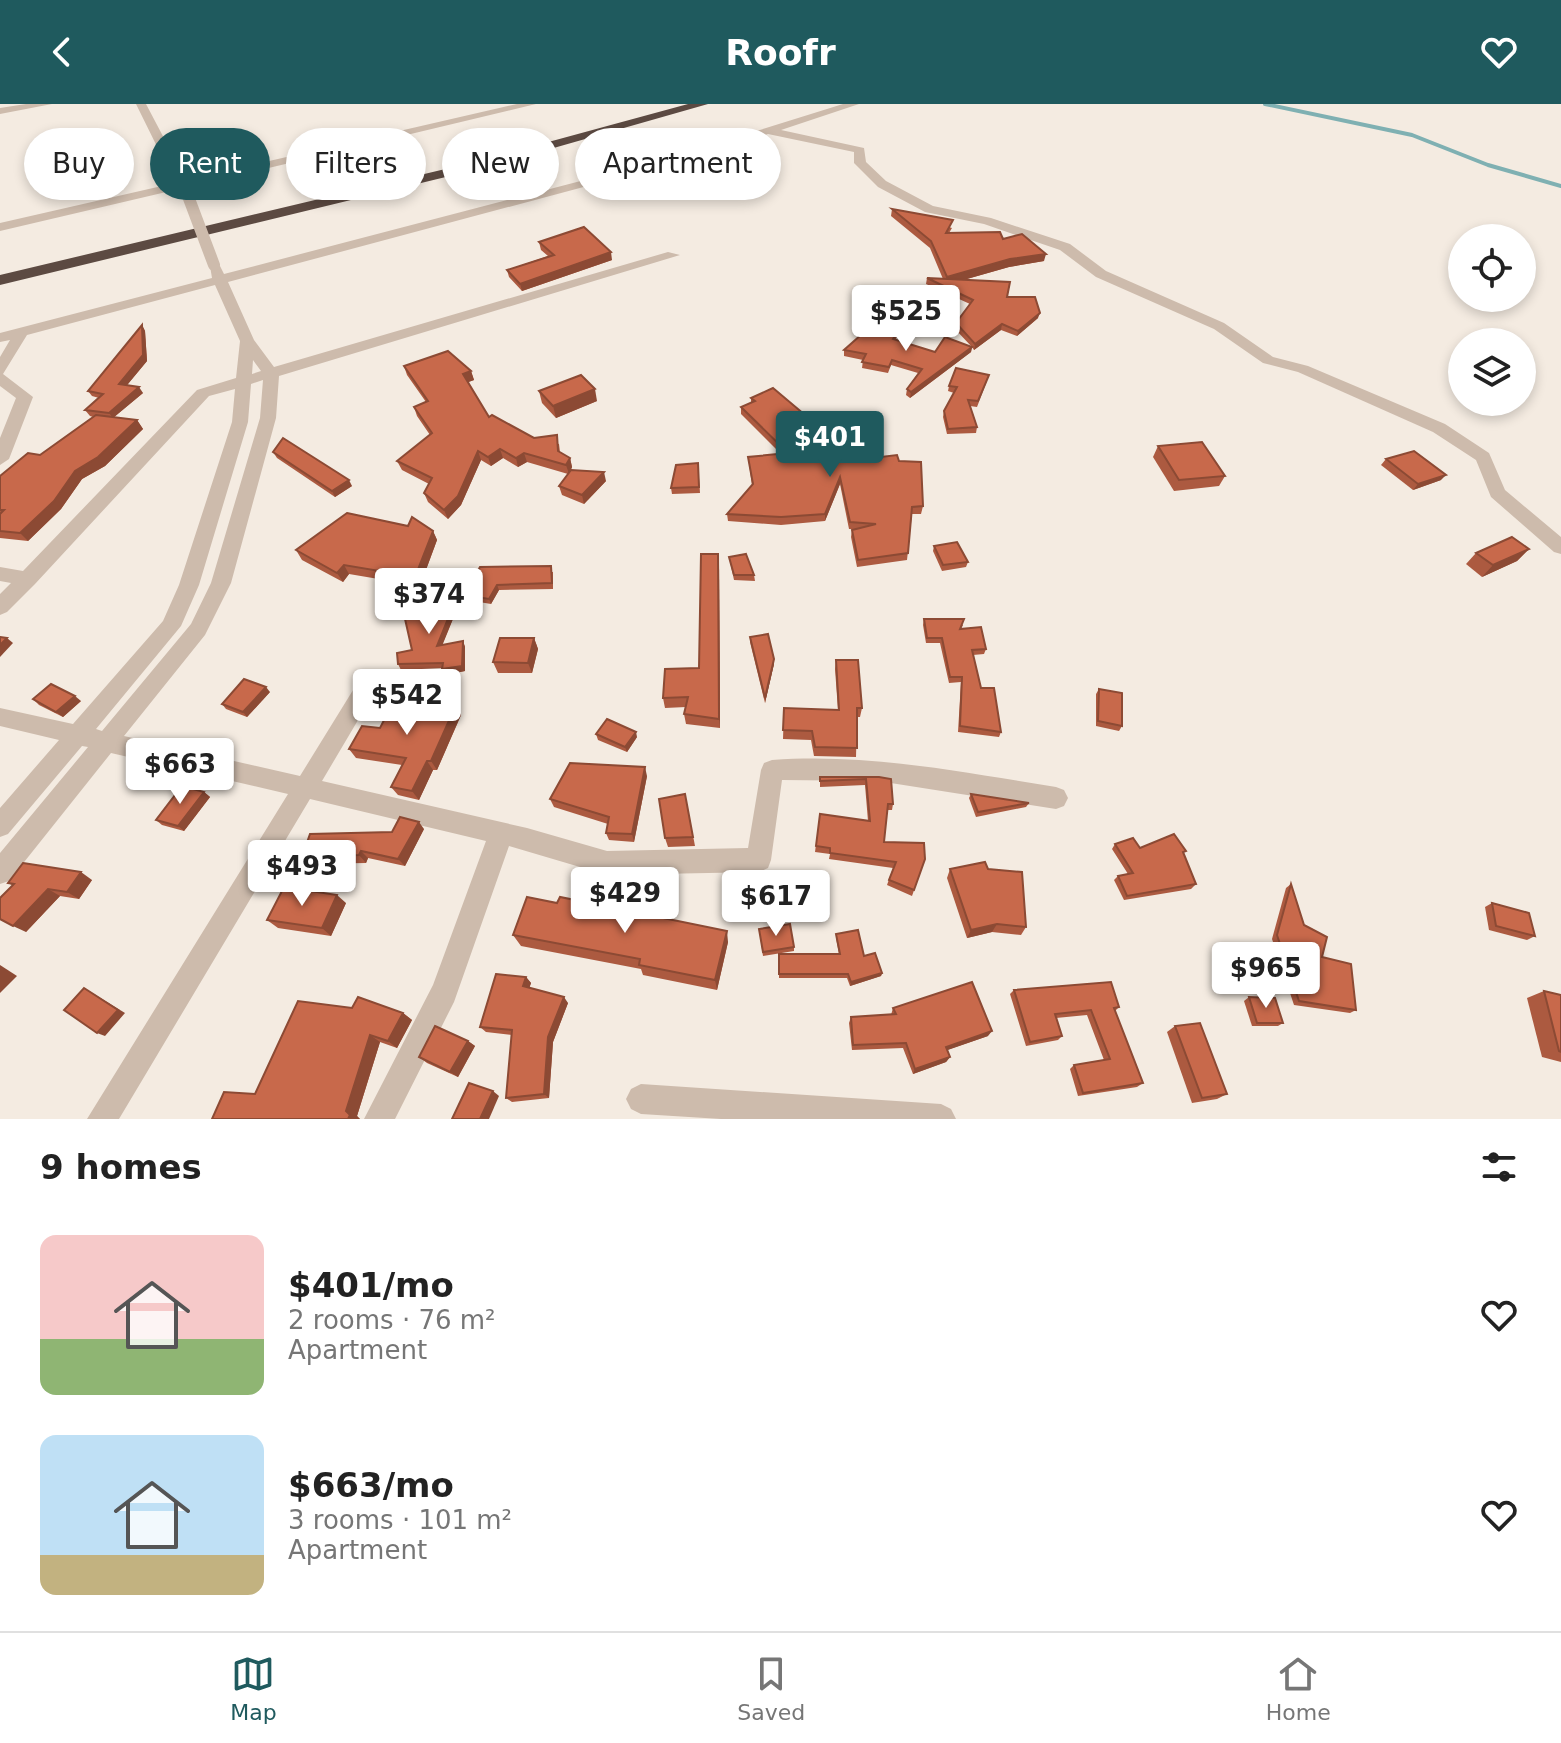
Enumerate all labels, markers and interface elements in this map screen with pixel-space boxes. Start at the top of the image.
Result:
icon: back [40,30,84,74]
icon: heart [1477,30,1521,74]
text: Roofr [725,32,836,73]
chip: Buy [24,128,134,200]
chip: Rent [150,128,270,200]
chip: Filters [286,128,426,200]
chip: New [442,128,559,200]
chip: Apartment [575,128,781,200]
map controls [1448,224,1536,416]
button: locate [1448,224,1536,312]
pin: $525 [859,285,953,353]
text: $525 [870,296,942,326]
button: layers [1448,328,1536,416]
pin: $401 [783,411,877,479]
text: $401 [794,422,866,452]
pin: $374 [382,568,476,636]
text: $374 [393,579,465,609]
pin: $542 [360,669,454,737]
text: $542 [371,680,443,710]
pin: $663 [133,738,227,806]
text: $663 [144,749,216,779]
pin: $493 [255,840,349,908]
text: $493 [266,851,338,881]
pin: $429 [578,867,672,935]
pin: $617 [729,870,823,938]
text: $429 [589,878,661,908]
text: $617 [740,881,812,911]
pin: $965 [1219,942,1313,1010]
text: $965 [1230,953,1302,983]
icon: filters [1477,1145,1521,1189]
text: 9 homes [40,1147,202,1187]
text: $401/mo [288,1265,454,1305]
icon: home [104,1267,200,1363]
icon: heart [1477,1293,1521,1337]
text: 2 rooms · 76 m² [288,1305,496,1335]
text: Apartment [288,1335,427,1365]
text: $663/mo [288,1465,454,1505]
icon: home [104,1467,200,1563]
icon: heart [1477,1493,1521,1537]
text: 3 rooms · 101 m² [288,1505,512,1535]
text: Apartment [288,1535,427,1565]
tab: Map [230,1652,277,1725]
tab: Saved [737,1652,805,1725]
tab: Home [1266,1652,1331,1725]

